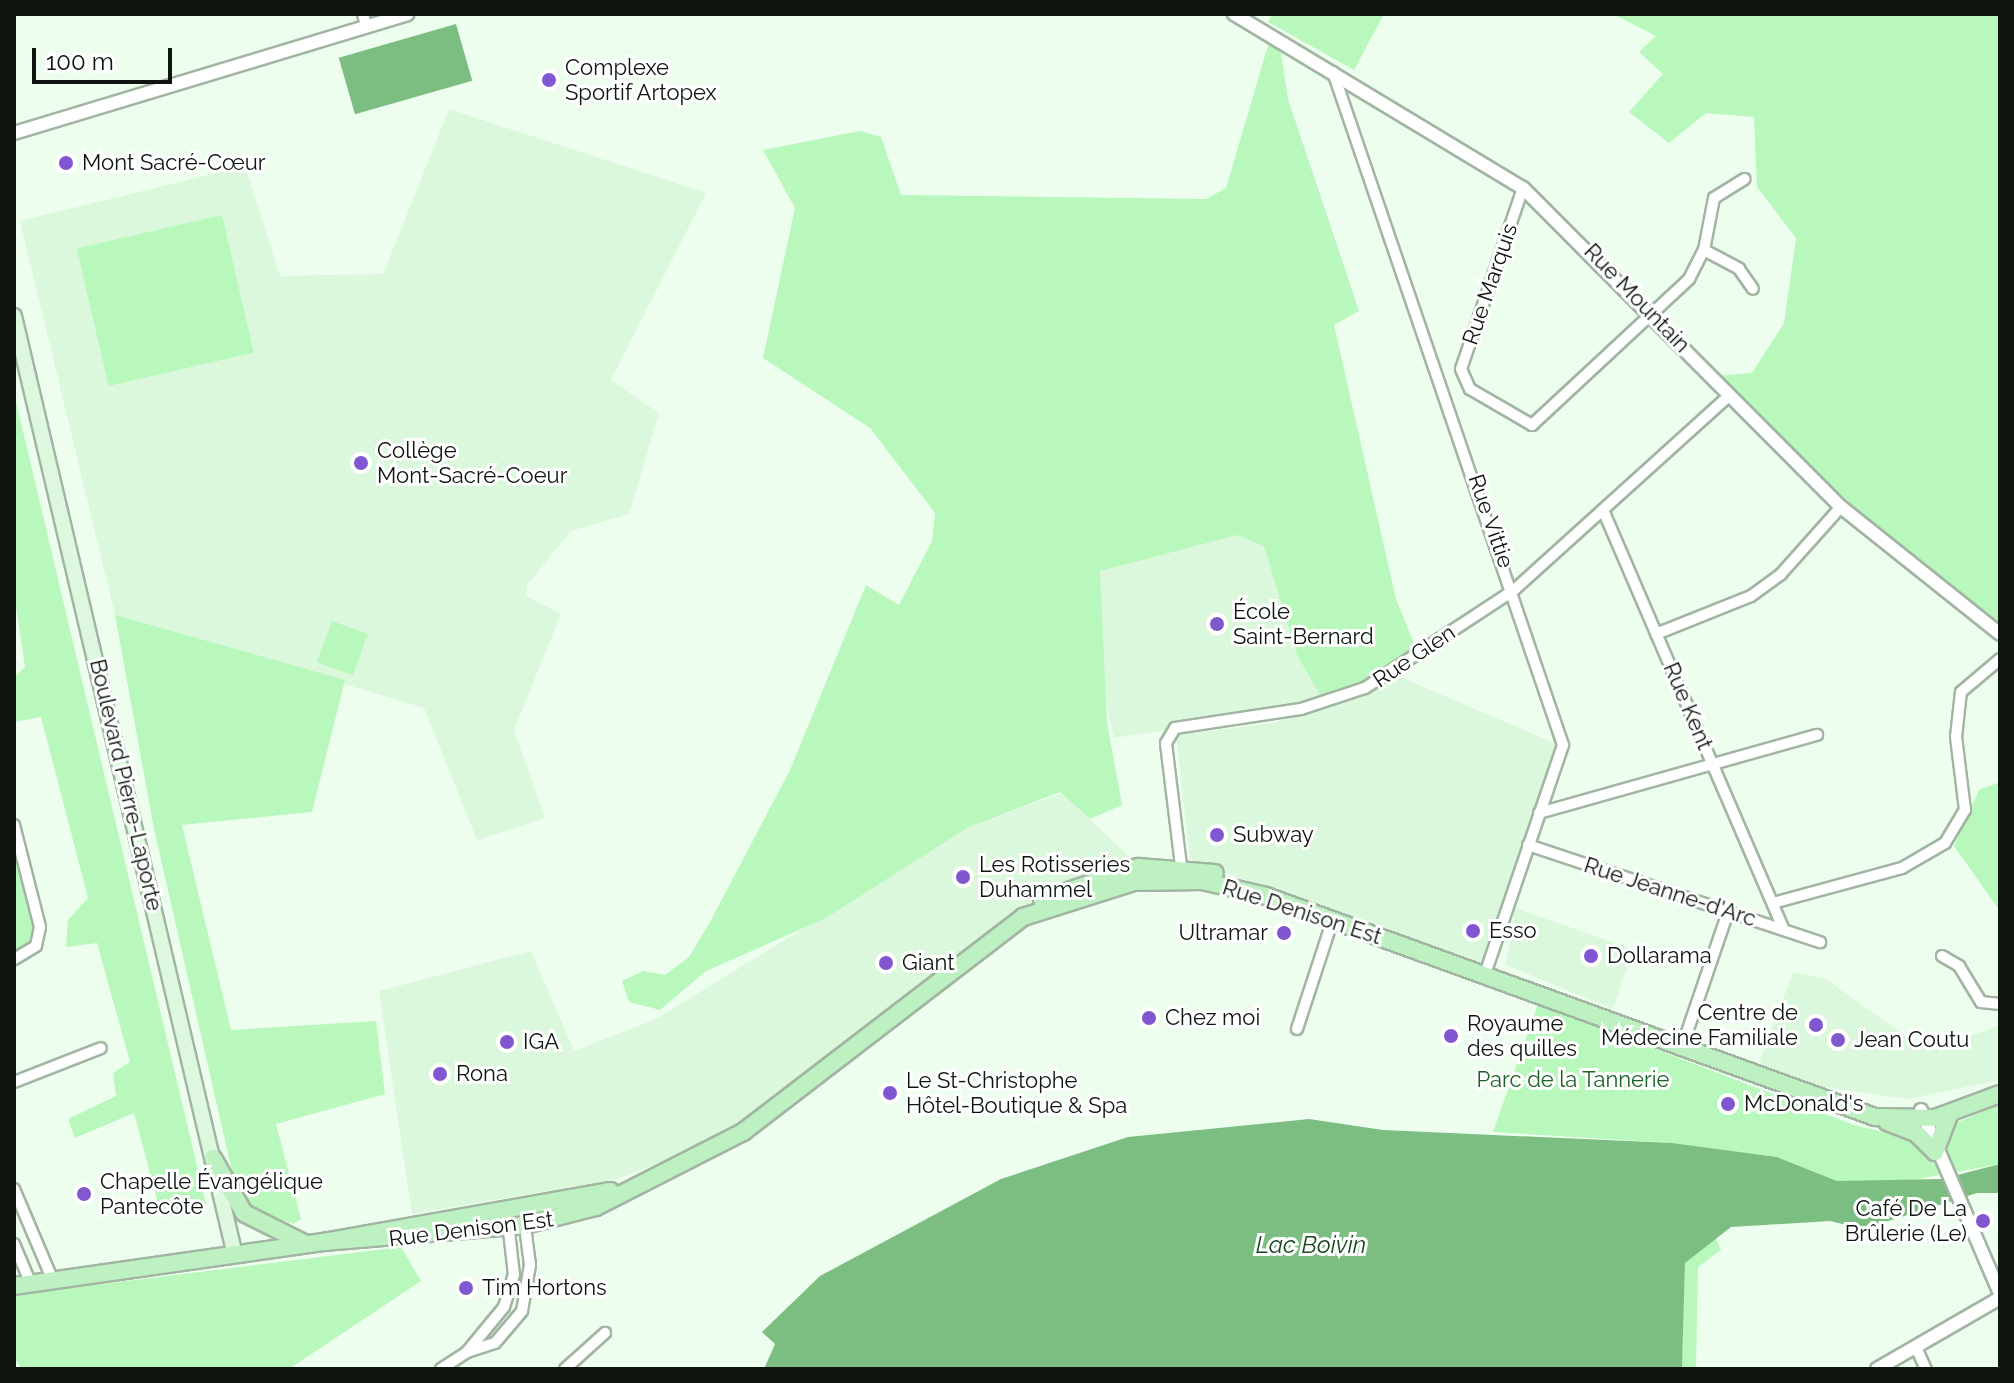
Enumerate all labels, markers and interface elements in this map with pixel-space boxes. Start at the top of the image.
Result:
scale bar [36,32,176,82]
text: 100 m [46,47,114,76]
place label: Complexe Sportif Artopex [565,54,718,106]
marker: Complexe Sportif Artopex [540,71,558,89]
place label: Mont Sacré-Cœur [82,150,266,176]
marker: Mont Sacré-Cœur [57,154,75,172]
street label: Rue Marquis [1457,220,1523,348]
street label: Rue Mountain [1579,238,1695,358]
place label: Collège Mont-Sacré-Coeur [377,437,567,488]
marker: Collège Mont-Sacré-Coeur [352,454,370,472]
street label: Rue Vittie [1463,470,1519,572]
place label: École Saint-Bernard [1233,598,1374,650]
marker: École Saint-Bernard [1208,615,1226,633]
street label: Rue Glen [1368,619,1460,693]
street label: Boulevard Pierre-Laporte [84,657,168,913]
street label: Rue Kent [1658,658,1718,754]
place label: Subway [1233,822,1314,848]
marker: Subway [1208,826,1226,844]
place label: Les Rotisseries Duhammel [979,851,1130,902]
street label: Rue Jeanne-d'Arc [1580,852,1760,932]
marker: Les Rotisseries Duhammel [954,868,972,886]
street label: Rue Denison Est [1219,874,1385,950]
place label: Esso [1489,918,1537,944]
place label: Ultramar [1179,920,1268,946]
marker: Esso [1464,922,1482,940]
marker: Ultramar [1275,924,1293,942]
place label: Dollarama [1607,943,1712,969]
marker: Dollarama [1582,947,1600,965]
place label: Giant [902,950,955,976]
marker: Giant [877,954,895,972]
place label: Centre de Médecine Familiale [1601,999,1798,1050]
place label: Chez moi [1165,1005,1260,1031]
marker: Chez moi [1140,1009,1158,1027]
place label: Royaume des quilles [1467,1010,1577,1062]
marker: Centre de Médecine Familiale [1805,1014,1827,1036]
marker: Royaume des quilles [1442,1027,1460,1045]
place label: Jean Coutu [1854,1027,1969,1053]
place label: IGA [523,1029,559,1055]
marker: Jean Coutu [1829,1031,1847,1049]
marker: IGA [498,1033,516,1051]
place label: Rona [456,1061,508,1087]
marker: Rona [431,1065,449,1083]
place label: Le St-Christophe Hôtel-Boutique & Spa [906,1067,1127,1118]
park label: Parc de la Tannerie [1476,1067,1670,1093]
marker: Le St-Christophe Hôtel-Boutique & Spa [881,1084,899,1102]
place label: McDonald's [1744,1091,1863,1117]
marker: McDonald's [1719,1095,1737,1113]
place label: Chapelle Évangélique Pantecôte [100,1168,323,1220]
marker: Chapelle Évangélique Pantecôte [75,1185,93,1203]
place label: Café De La Brûlerie (Le) [1845,1195,1967,1246]
street label: Rue Denison Est [387,1206,555,1252]
marker: Café De La Brûlerie (Le) [1974,1212,1992,1230]
water label: Lac Boivin [1256,1231,1366,1259]
place label: Tim Hortons [482,1275,607,1301]
marker: Tim Hortons [457,1279,475,1297]

